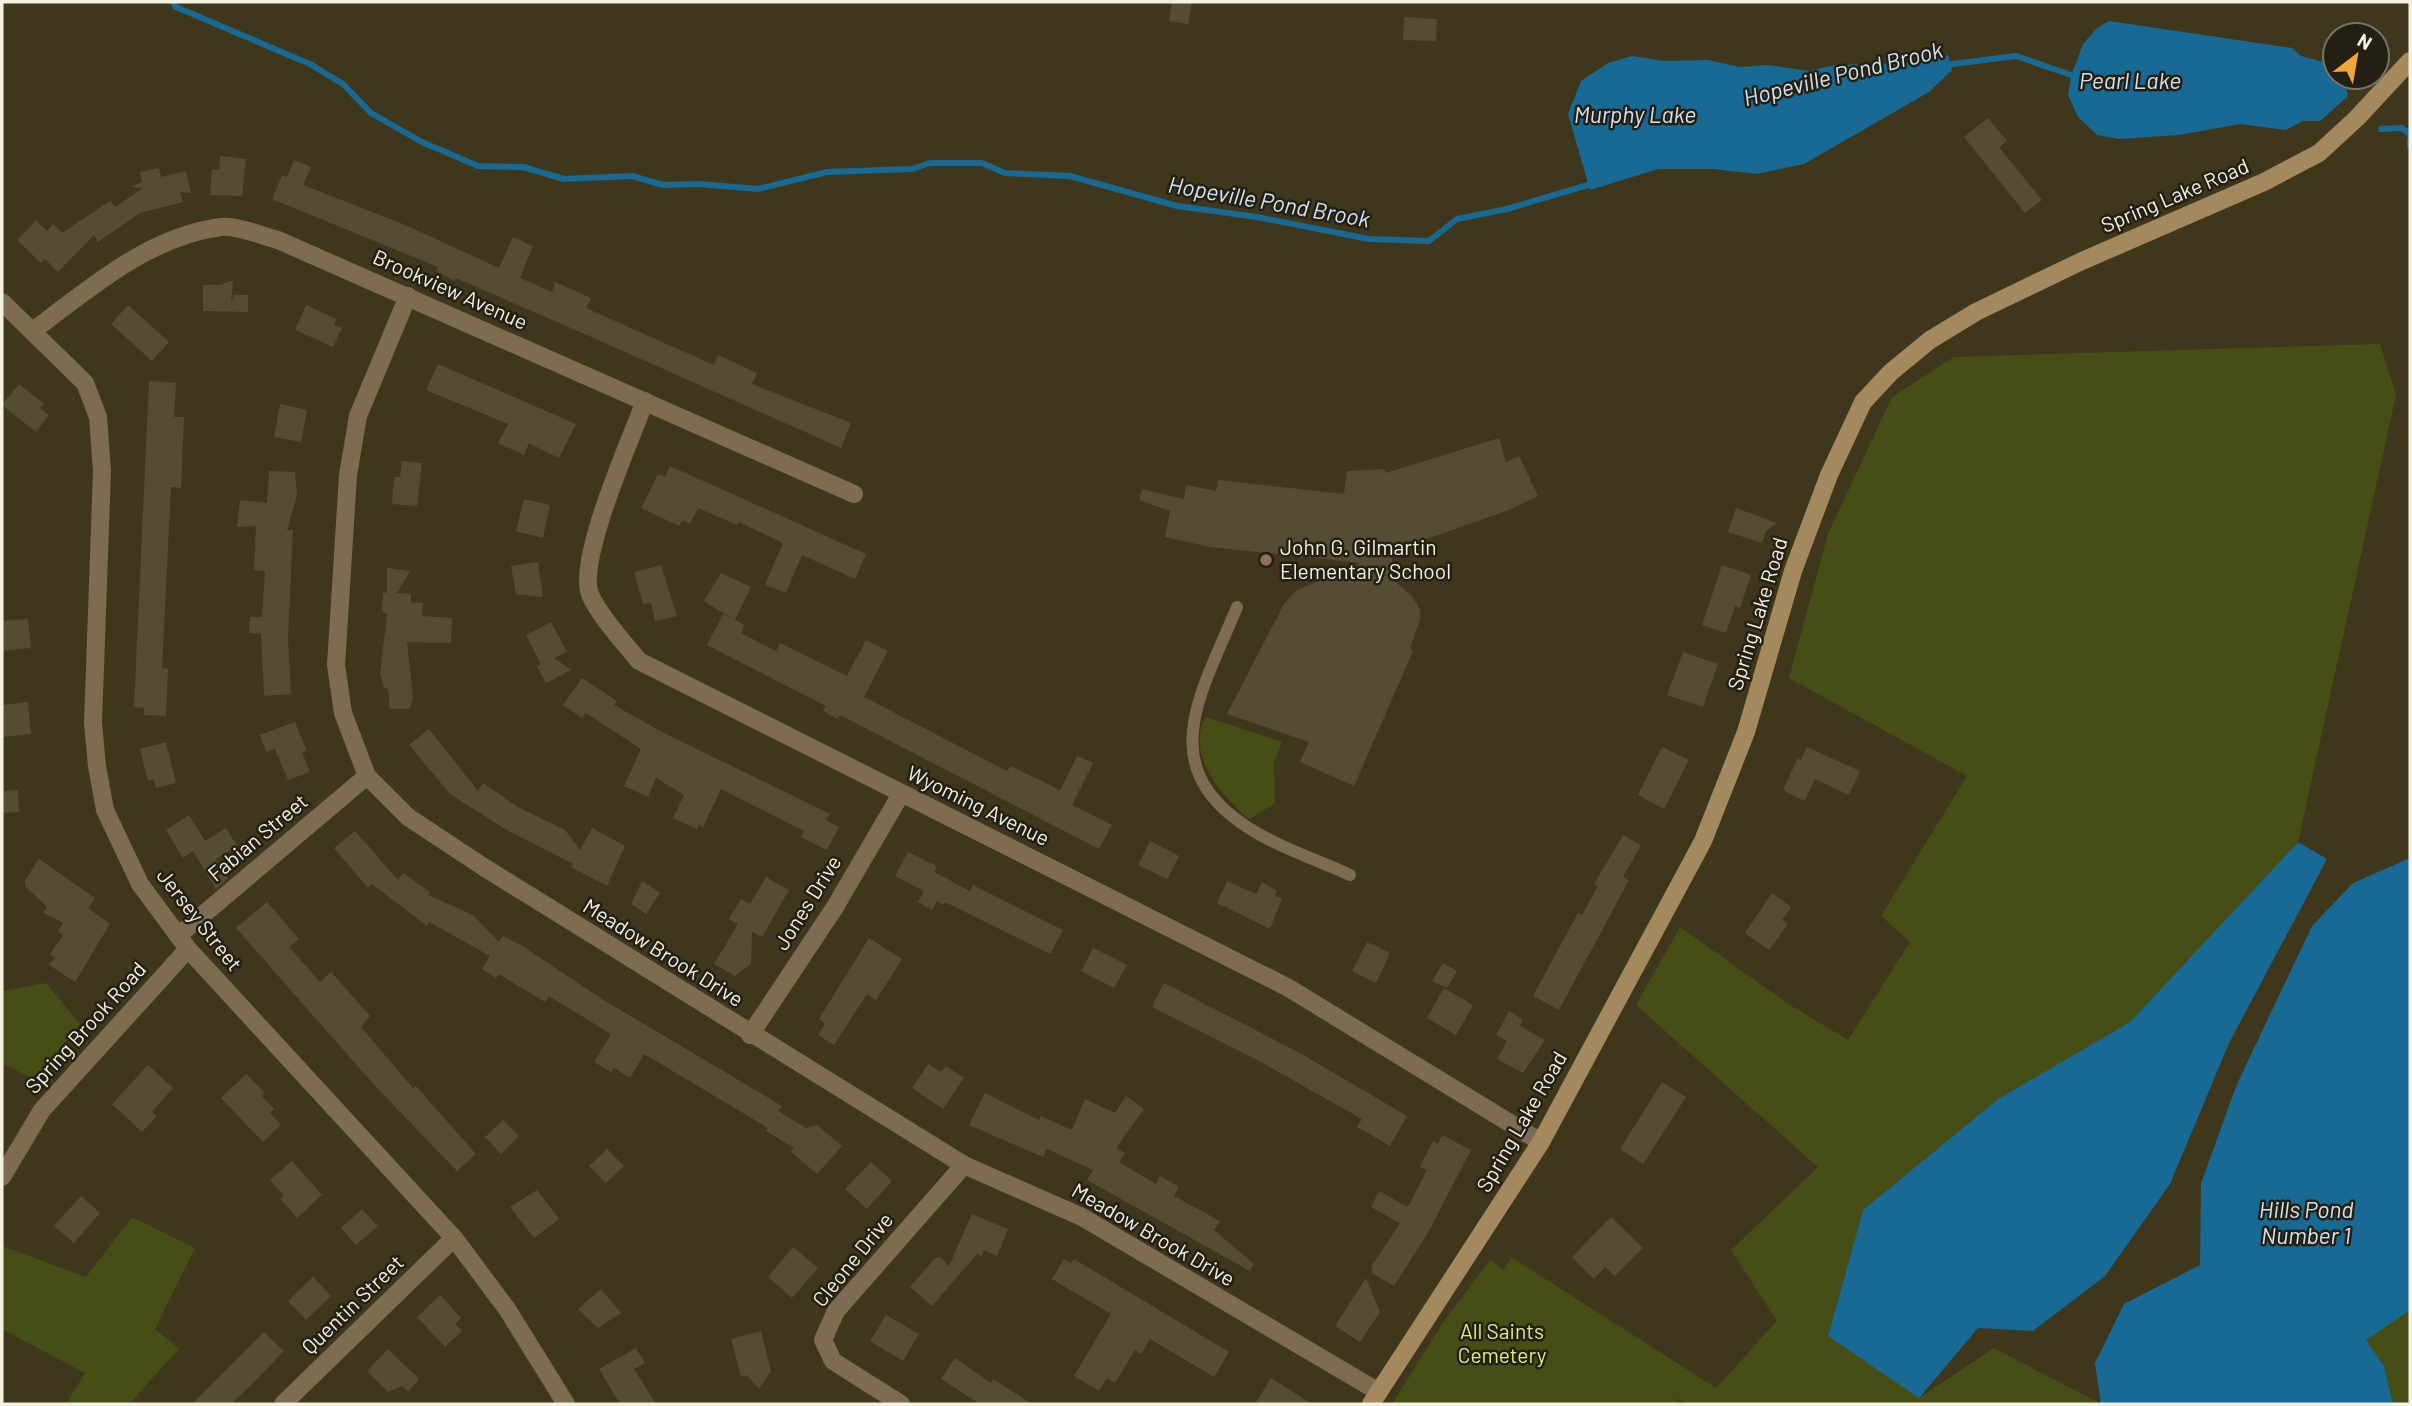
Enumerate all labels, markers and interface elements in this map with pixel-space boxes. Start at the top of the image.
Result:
north arrow [2321,21,2391,91]
text: N [2354,28,2376,54]
water label: Hopeville Pond Brook [1740,35,1945,111]
water label: Pearl Lake [2079,66,2181,94]
water label: Murphy Lake [1574,100,1696,128]
street label: Spring Lake Road [2097,152,2252,237]
water label: Hopeville Pond Brook [1166,169,1372,233]
street label: Brookview Avenue [369,243,532,334]
place label: John G. Gilmartin Elementary School [1280,534,1451,583]
street label: Spring Lake Road [1721,534,1792,693]
marker: John G. Gilmartin Elementary School [1258,552,1274,568]
street label: Wyoming Avenue [903,759,1054,850]
street label: Fabian Street [202,788,312,886]
street label: Jones Drive [768,850,846,954]
street label: Jersey Street [152,863,248,975]
street label: Meadow Brook Drive [579,892,748,1011]
street label: Spring Brook Road [19,956,151,1098]
street label: Spring Lake Road [1470,1046,1571,1196]
street label: Meadow Brook Drive [1068,1177,1240,1290]
water label: Hills Pond Number 1 [2259,1195,2353,1249]
street label: Cleone Drive [806,1207,897,1311]
street label: Quentin Street [296,1249,408,1359]
park label: All Saints Cemetery [1458,1318,1547,1367]

